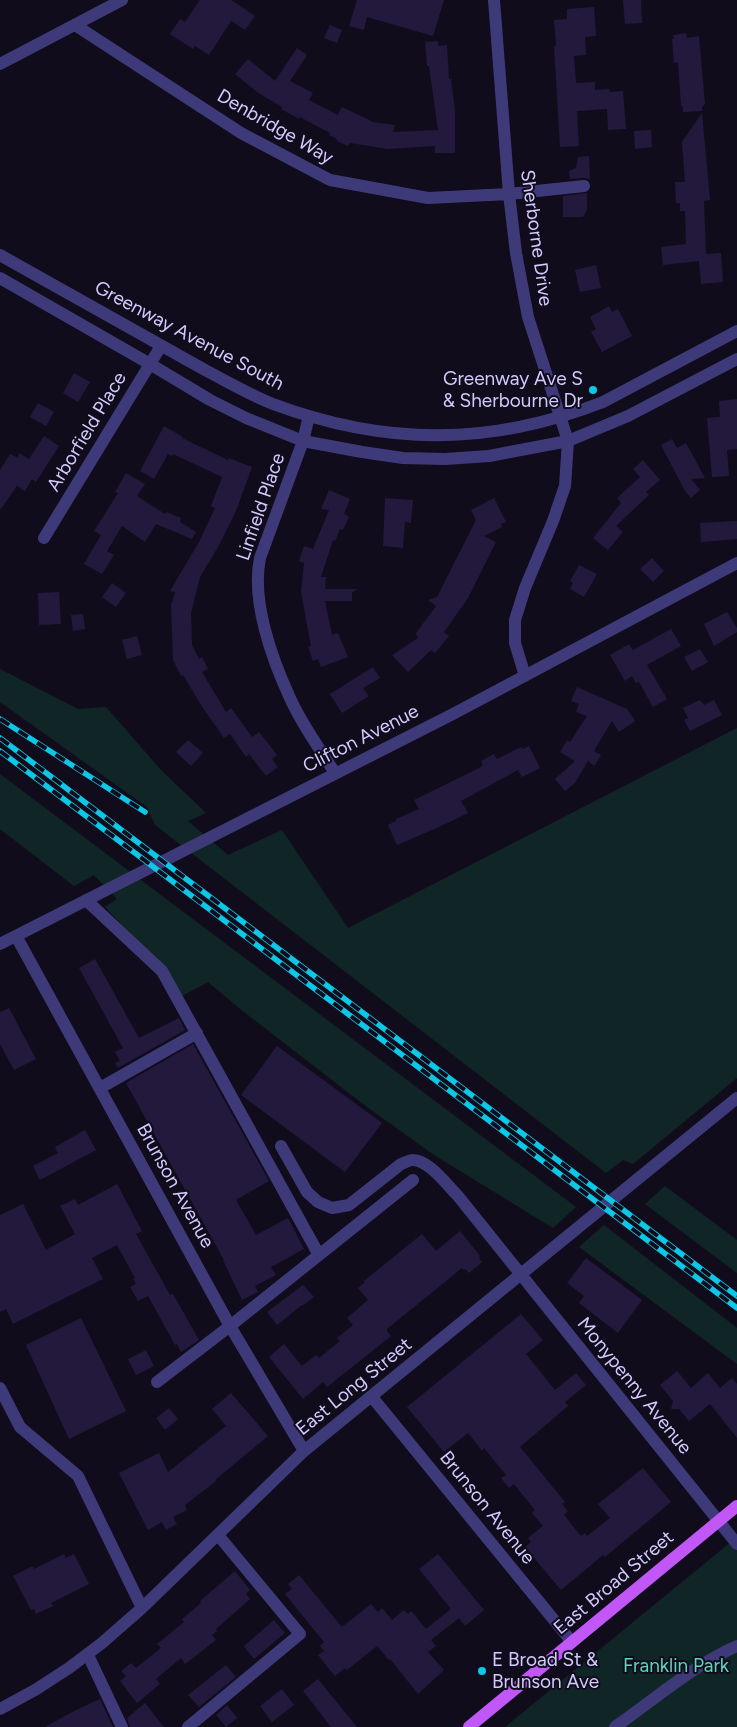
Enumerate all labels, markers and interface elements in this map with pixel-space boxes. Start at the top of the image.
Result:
street label: Denbridge Way [213,85,337,169]
street label: Sherborne Drive [515,168,557,308]
street label: Greenway Avenue South [90,276,288,396]
street label: Arborfield Place [42,368,132,496]
place label: Greenway Ave S & Sherbourne Dr [443,368,583,412]
marker: Greenway Ave S & Sherbourne Dr [587,384,599,396]
street label: Linfield Place [232,450,290,564]
street label: Clifton Avenue [299,700,423,778]
street label: Brunson Avenue [131,1120,219,1252]
street label: Monypenny Avenue [572,1313,696,1459]
street label: East Long Street [292,1333,416,1441]
street label: Brunson Avenue [435,1447,539,1569]
street label: East Broad Street [549,1526,679,1640]
place label: E Broad St & Brunson Ave [492,1649,599,1693]
park label: Franklin Park [623,1655,729,1677]
marker: E Broad St & Brunson Ave [476,1665,488,1677]

